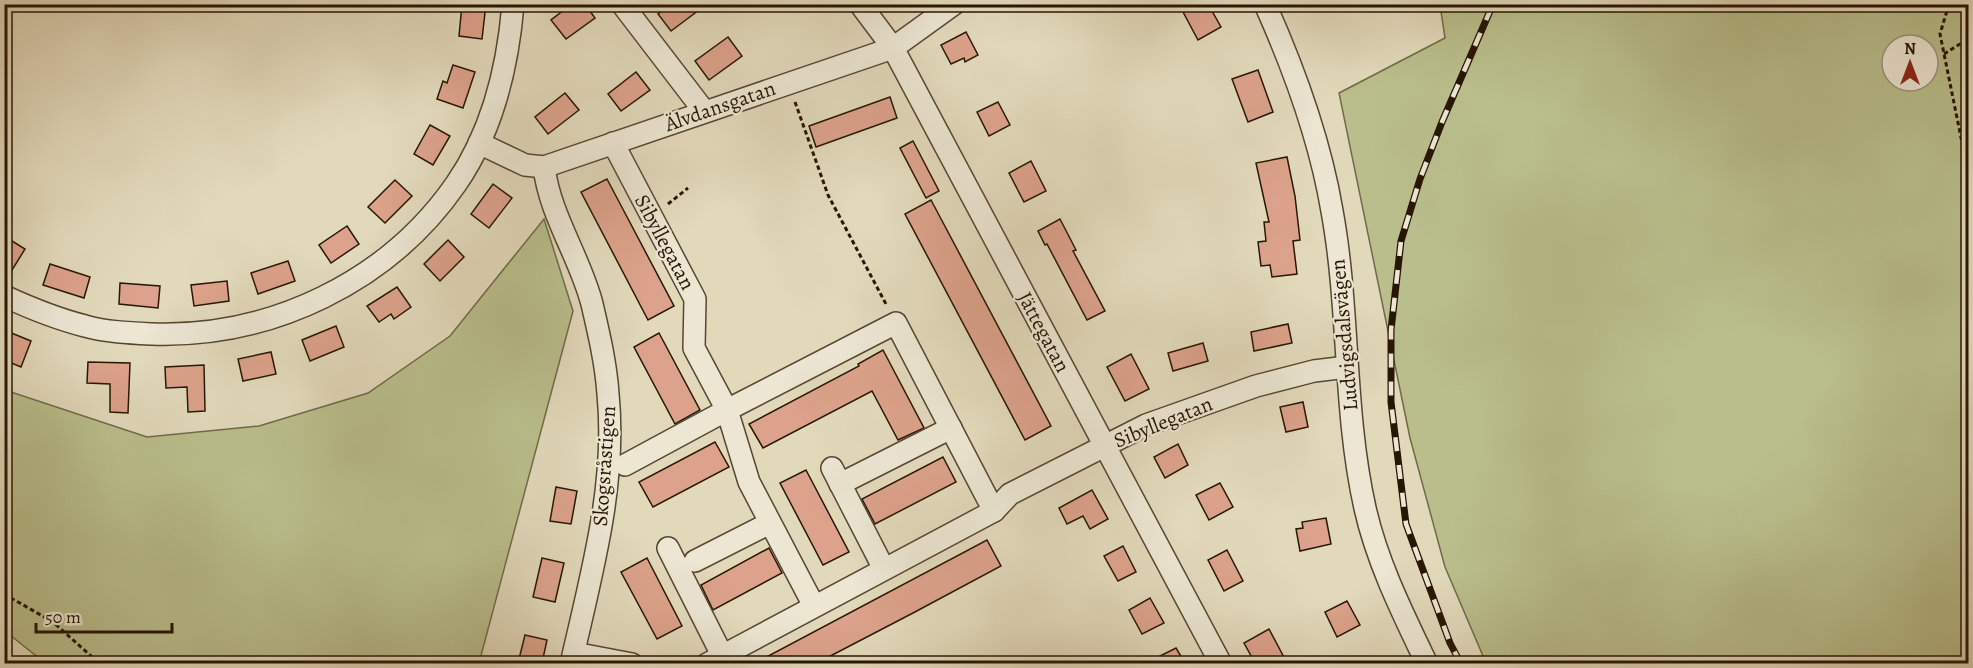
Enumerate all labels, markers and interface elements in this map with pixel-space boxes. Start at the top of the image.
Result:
north arrow [1880,33,1940,93]
text: N [1904,38,1916,60]
street label: Älvdansgatan [660,74,779,138]
street label: Sibyllegatan [628,189,702,295]
street label: Ludvigsdalsvägen [1323,258,1365,412]
street label: Jättegatan [1011,287,1077,377]
street label: Sibyllegatan [1109,389,1217,455]
street label: Skogsråstigen [586,405,622,527]
scale bar [36,596,172,634]
text: 50 m [45,605,81,629]

